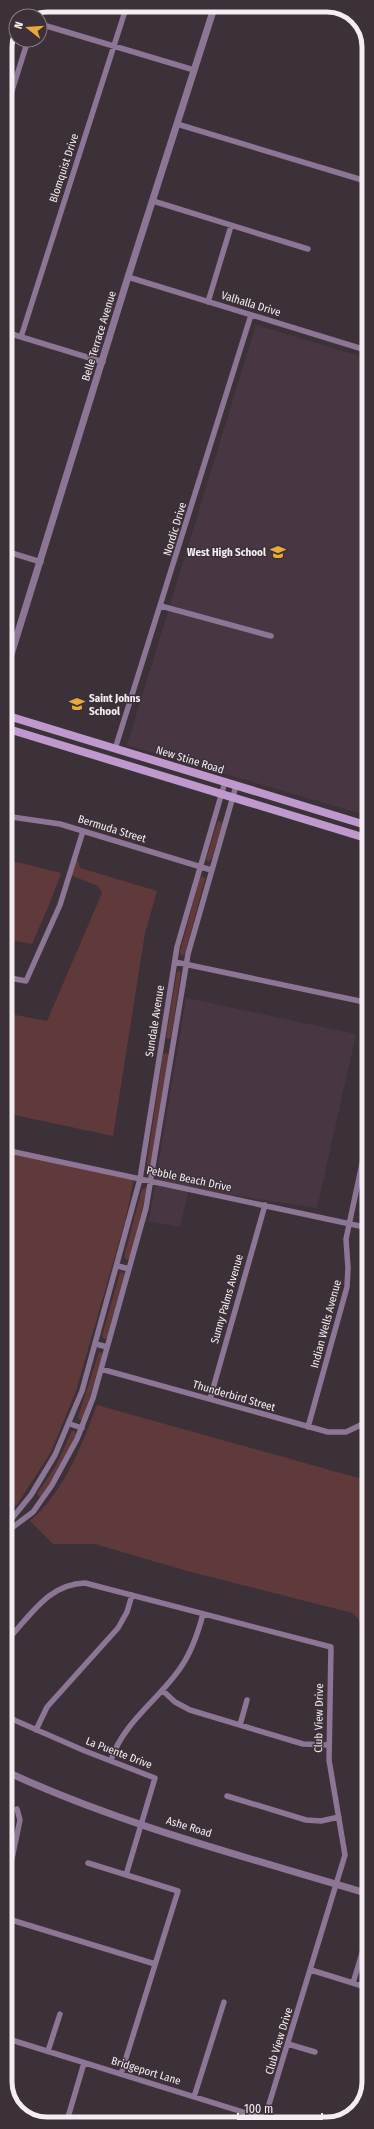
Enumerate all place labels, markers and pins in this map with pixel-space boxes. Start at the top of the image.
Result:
school or university icon: West High School [269,543,287,561]
place label: West High School [187,546,267,559]
place label: Saint Johns School [89,692,141,718]
school or university icon: Saint Johns School [68,695,86,713]

